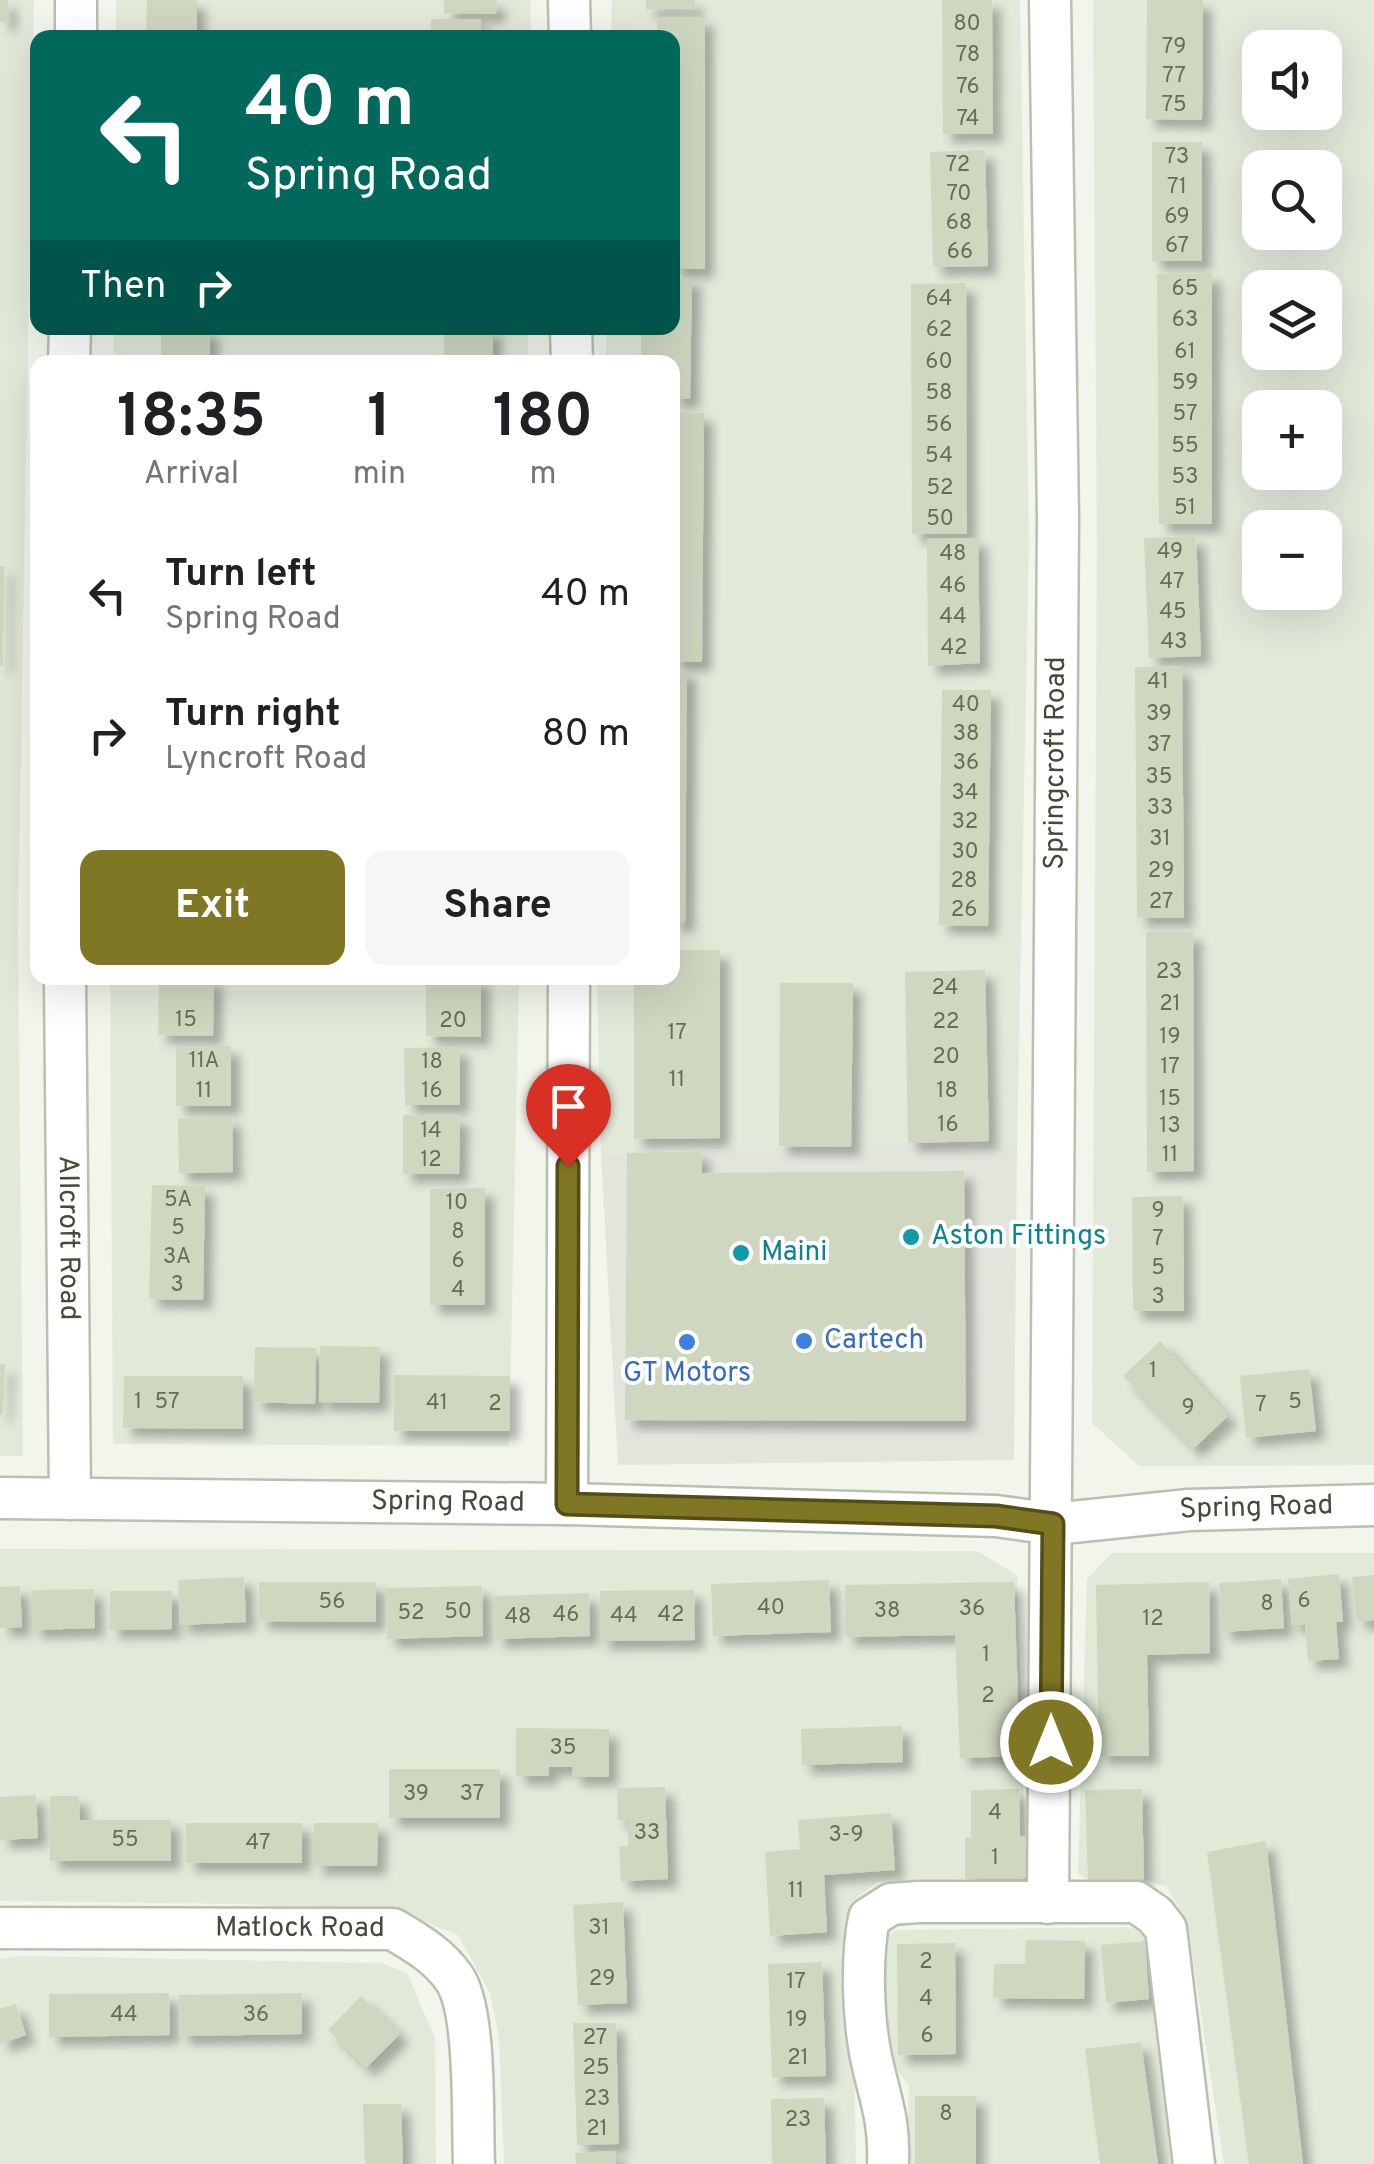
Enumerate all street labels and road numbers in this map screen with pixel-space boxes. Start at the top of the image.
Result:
street label: Springcroft Road [1037,656,1075,870]
street label: Allcroft Road [49,1155,86,1321]
street label: Spring Road [371,1484,525,1522]
street label: Spring Road [1178,1488,1334,1529]
street label: Matlock Road [215,1911,385,1947]

